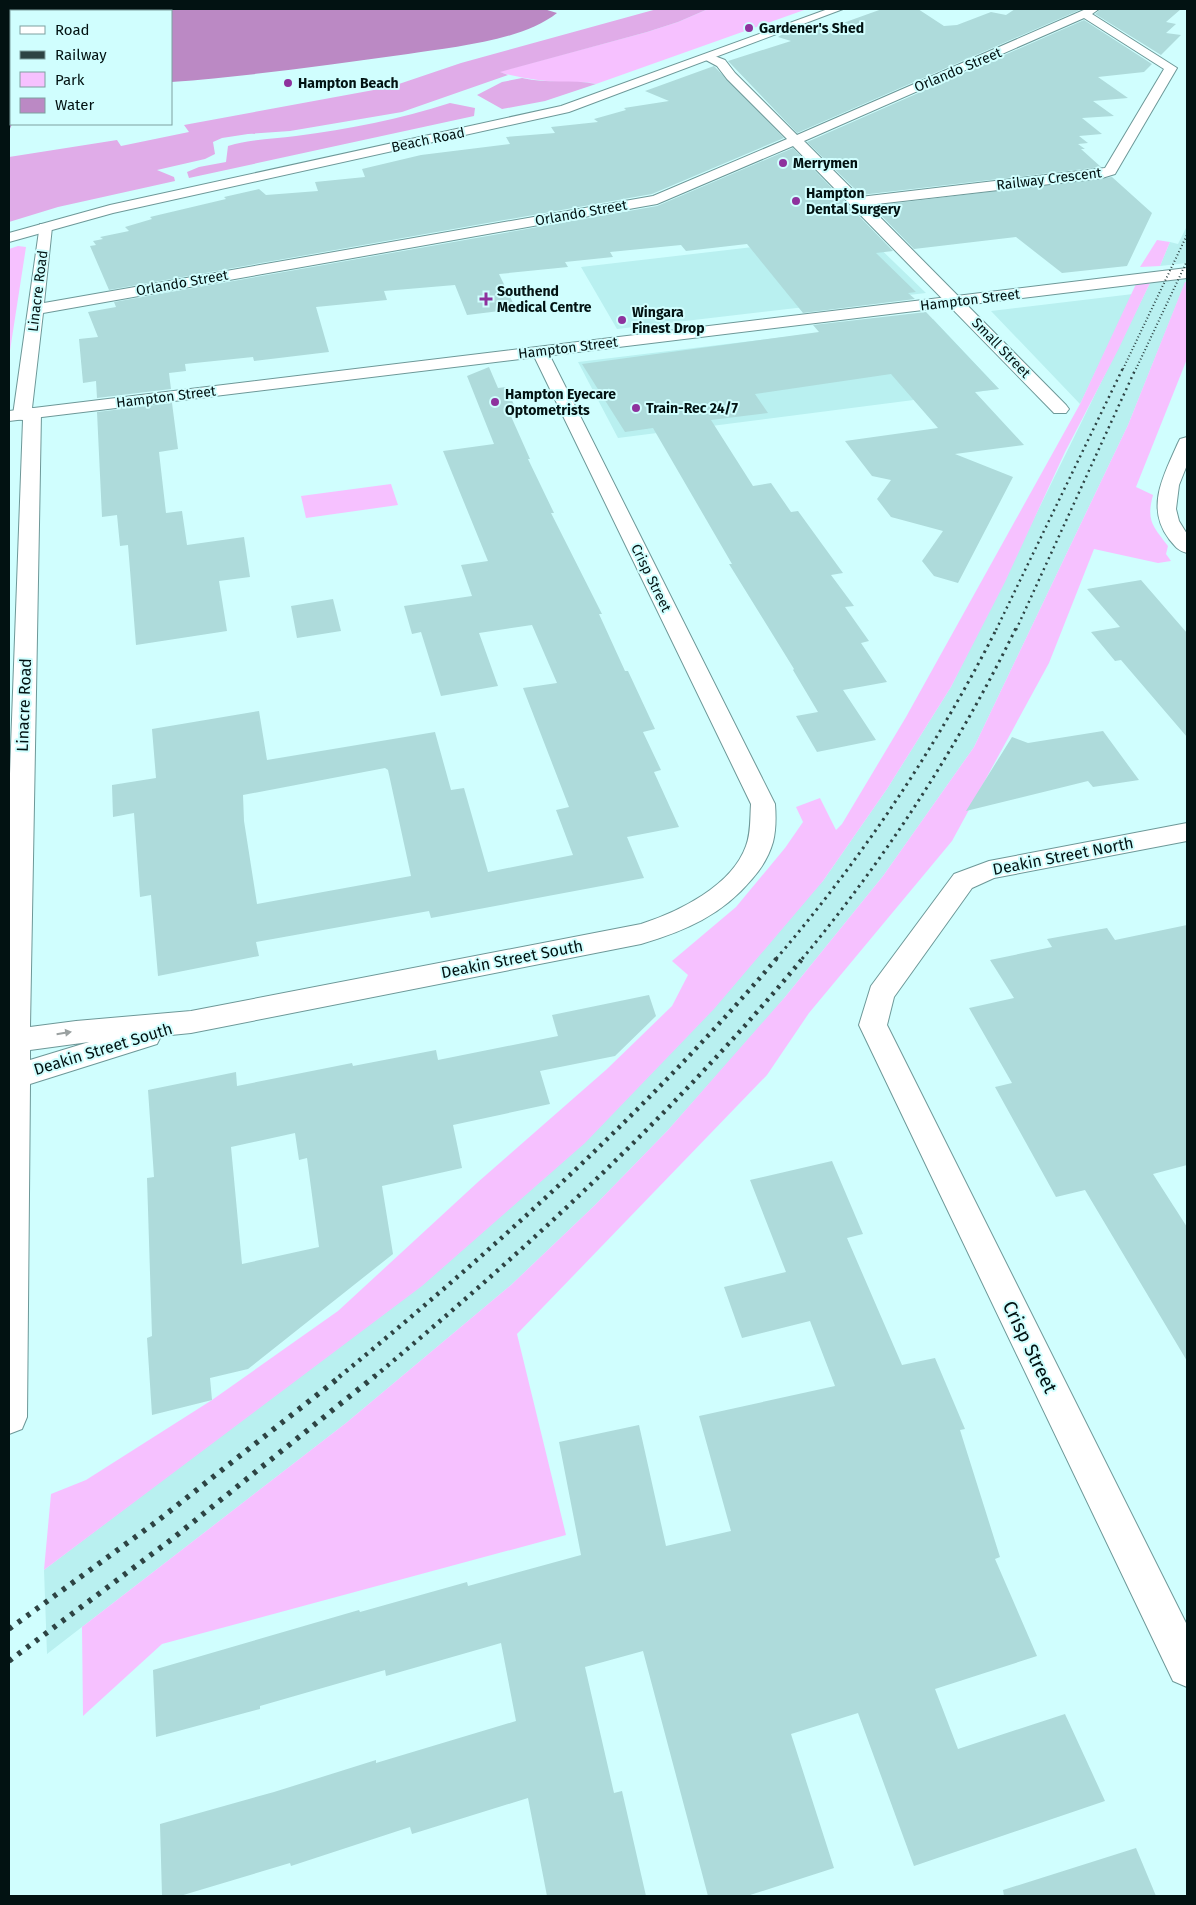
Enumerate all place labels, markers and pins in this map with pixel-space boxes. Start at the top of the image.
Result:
place label: Gardener's Shed [759,20,864,37]
marker: Gardener's Shed [743,22,755,34]
place label: Hampton Beach [298,75,399,92]
marker: Hampton Beach [282,77,294,89]
place label: Merrymen [793,155,858,172]
marker: Merrymen [777,157,789,169]
place label: Hampton Dental Surgery [806,185,901,218]
marker: Hampton Dental Surgery [790,195,802,207]
place label: Southend Medical Centre [497,283,592,316]
marker: Southend Medical Centre [479,292,493,306]
place label: Wingara Finest Drop [632,304,705,337]
marker: Wingara Finest Drop [616,314,628,326]
place label: Hampton Eyecare Optometrists [505,386,616,419]
marker: Hampton Eyecare Optometrists [489,396,501,408]
place label: Train-Rec 24/7 [646,400,739,417]
marker: Train-Rec 24/7 [630,402,642,414]

